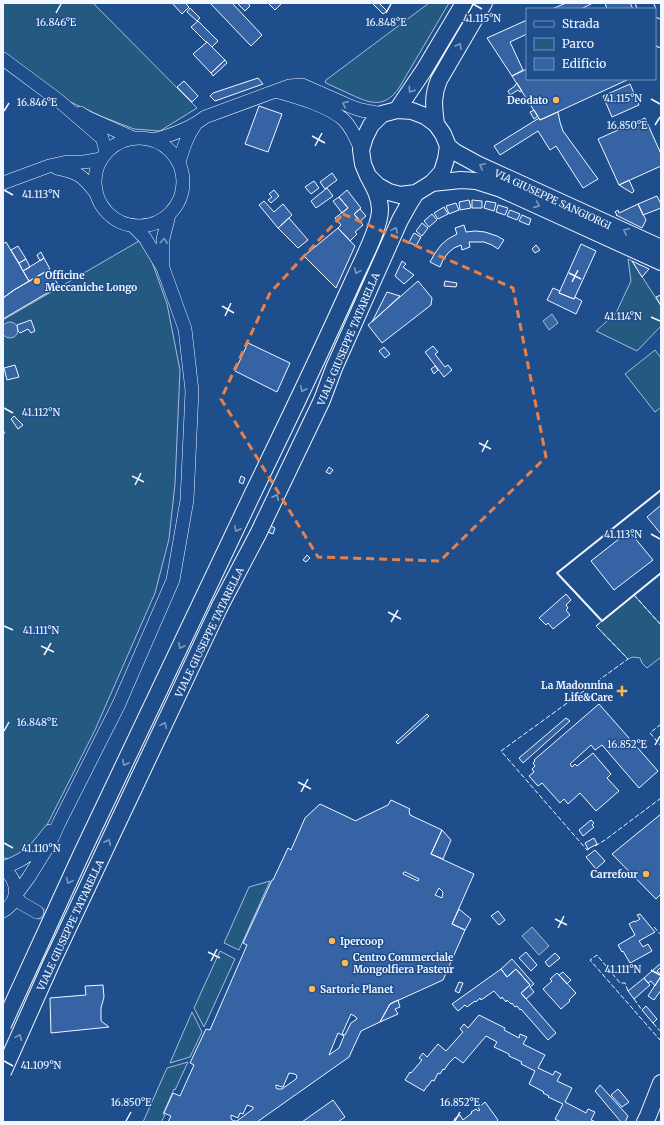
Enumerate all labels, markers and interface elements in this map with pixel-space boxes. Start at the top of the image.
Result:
legend [526,8,656,80]
text: 41.115°N [463,12,501,25]
text: 16.846°E [36,16,77,29]
text: 16.848°E [366,16,407,29]
text: Strada [562,16,600,31]
text: Parco [562,36,594,51]
one-way arrow [454,43,462,50]
text: Edificio [562,56,606,71]
one-way arrow [409,86,416,93]
text: 41.115°N [604,92,642,105]
place label: Deodato [507,94,548,107]
marker: Deodato [551,95,561,105]
text: 16.846°E [17,96,58,109]
one-way arrow [341,100,348,108]
text: 16.850°E [607,119,648,132]
one-way arrow [478,163,486,171]
street label: VIA GIUSEPPE SANGIORGI [491,166,614,232]
text: 41.113°N [22,188,60,201]
one-way arrow [532,200,540,208]
one-way arrow [390,227,398,235]
one-way arrow [622,228,629,236]
one-way arrow [159,238,168,244]
one-way arrow [354,267,362,274]
place label: Officine Meccaniche Longo [45,269,137,294]
street label: VIALE GIUSEPPE TATARELLA [314,270,383,409]
marker: Officine Meccaniche Longo [32,276,42,286]
text: 41.114°N [604,310,642,323]
one-way arrow [300,385,308,392]
text: 41.112°N [22,406,61,419]
one-way arrow [271,493,279,501]
one-way arrow [234,524,242,532]
text: 41.113°N [604,528,642,541]
street label: VIALE GIUSEPPE TATARELLA [172,564,247,700]
text: 41.111°N [23,624,60,637]
one-way arrow [178,642,186,649]
place label: La Madonnina Life&Care [541,679,614,704]
marker: La Madonnina Life&Care [616,685,628,697]
text: 16.848°E [17,716,58,729]
one-way arrow [159,721,167,729]
text: 16.852°E [607,738,648,751]
one-way arrow [122,759,130,766]
one-way arrow [103,839,111,847]
text: 41.110°N [22,842,61,855]
street label: VIALE GIUSEPPE TATARELLA [34,857,107,994]
place label: Carrefour [590,868,638,881]
marker: Carrefour [641,869,651,879]
one-way arrow [66,876,74,884]
place label: Ipercoop [340,935,384,948]
marker: Ipercoop [327,936,337,946]
place label: Centro Commerciale Mongolfiera Pasteur [353,951,454,976]
marker: Centro Commerciale Mongolfiera Pasteur [340,958,350,968]
text: 41.111°N [605,963,642,976]
place label: Sartorie Planet [320,983,394,996]
marker: Sartorie Planet [307,984,317,994]
one-way arrow [14,1033,22,1041]
text: 41.109°N [21,1059,62,1072]
text: 16.850°E [111,1096,152,1109]
text: 16.852°E [440,1096,481,1109]

